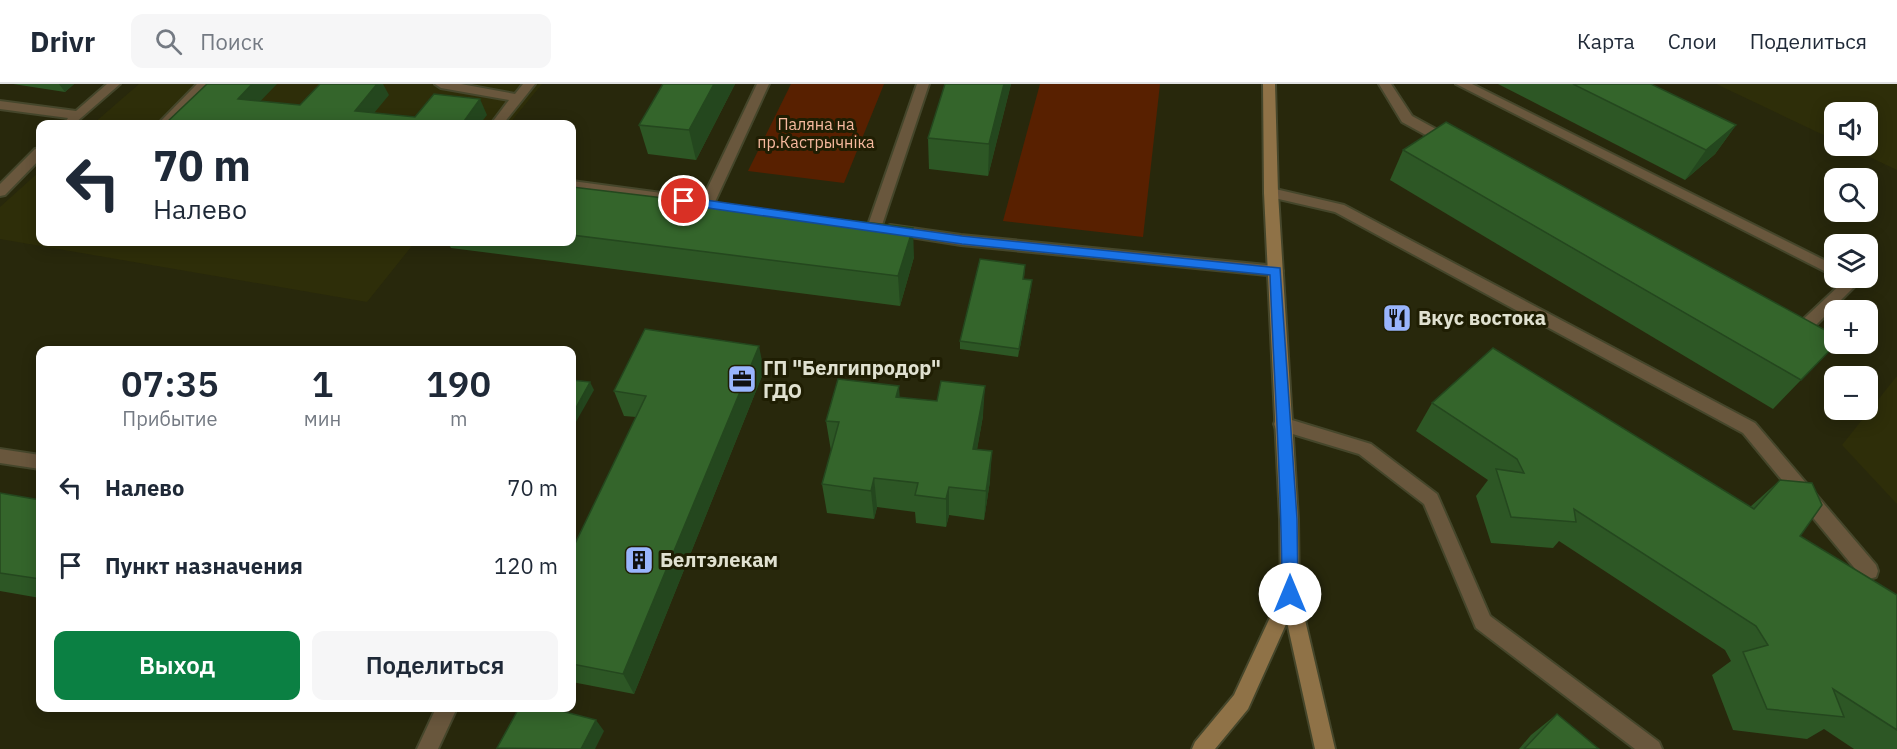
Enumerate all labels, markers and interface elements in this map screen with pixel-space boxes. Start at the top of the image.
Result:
search box [131,14,551,68]
text: Drivr [30,23,95,60]
icon: search [152,25,185,58]
text: Поиск [200,27,264,56]
text: Карта [1577,27,1635,55]
text: Слои [1668,27,1717,55]
text: Поделиться [1750,27,1867,55]
map controls [1824,102,1878,420]
button: sound [1824,102,1878,156]
park label: Паляна на пр.Кастрычніка [757,114,875,152]
text: 70 m [153,138,251,193]
icon: left [54,144,132,222]
button: search [1824,168,1878,222]
pin [658,175,709,226]
icon: arrive [667,184,700,217]
text: Налево [153,191,247,226]
button: layers [1824,234,1878,288]
button: + [1824,300,1878,354]
restaurant icon: Вкус востока [1381,302,1413,334]
place label: Вкус востока [1418,304,1546,331]
place label: ГП "Белгипродор" ГДО [763,354,941,404]
text: 07:35 [121,360,219,407]
text: 1 [312,360,333,407]
text: 190 [426,360,491,407]
office icon: ГП "Белгипродор" ГДО [726,363,758,395]
button: − [1824,366,1878,420]
text: Прибытие [122,405,217,432]
text: мин [304,405,341,432]
text: m [450,405,467,432]
icon: left [54,471,87,504]
text: Налево [105,473,184,502]
text: 70 m [507,473,558,502]
building icon: Белтэлекам [623,544,655,576]
place label: Белтэлекам [660,546,778,573]
icon: arrive [54,549,87,582]
text: Пункт назначения [105,551,303,580]
text: 120 m [494,551,558,580]
position arrow [1258,562,1322,626]
button: Выход [54,631,300,700]
button: Поделиться [312,631,558,700]

